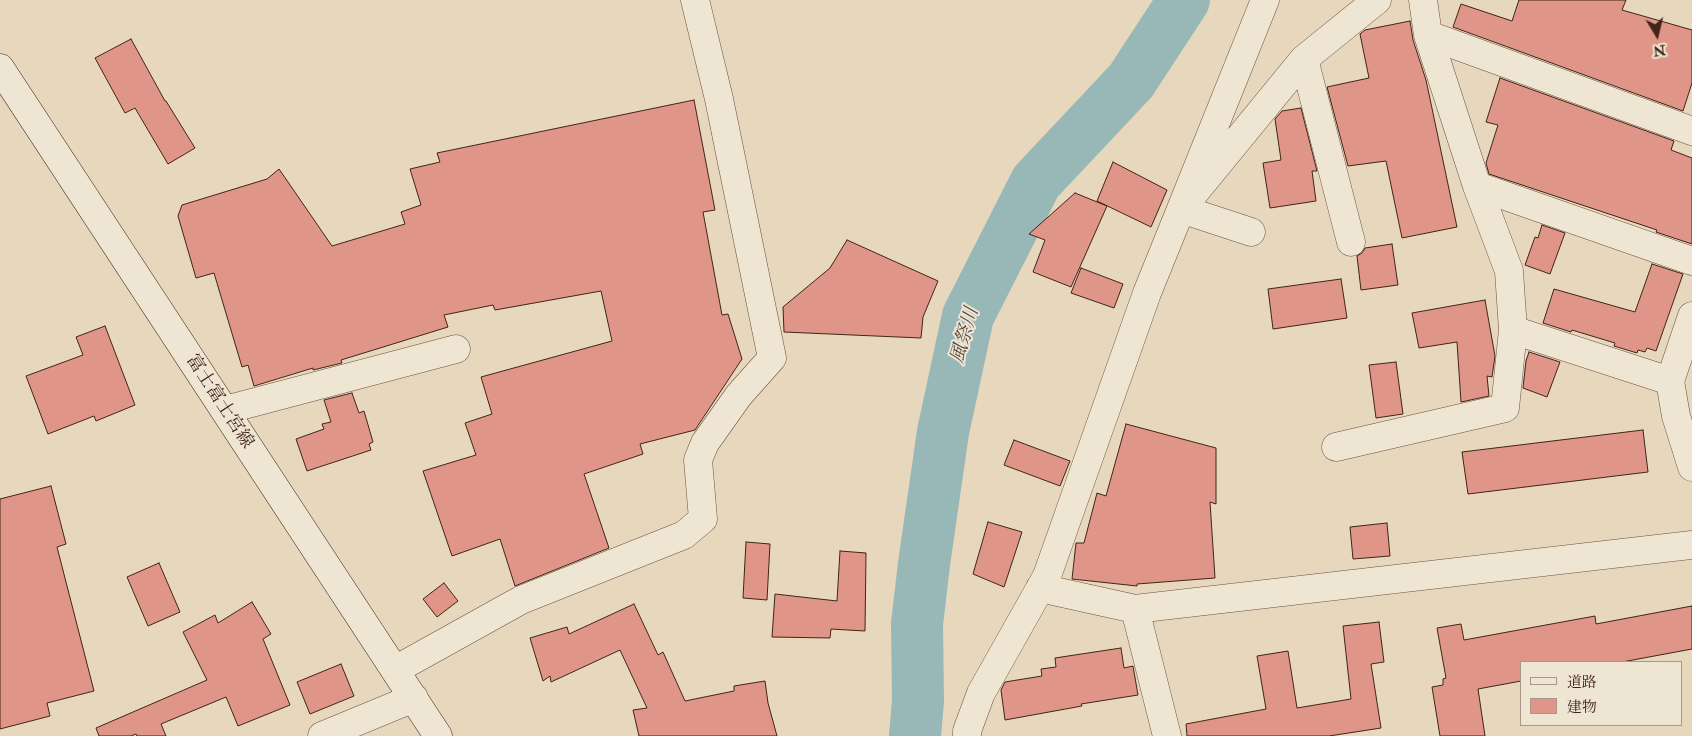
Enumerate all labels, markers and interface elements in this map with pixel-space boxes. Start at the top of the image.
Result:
north arrow [1632,10,1682,60]
text: N [1652,41,1667,60]
water label: 風祭川 [947,305,985,367]
street label: 富士富士宮線 [181,351,257,453]
legend [1520,661,1682,726]
text: 道路 [1567,673,1597,692]
text: 建物 [1567,698,1597,717]

